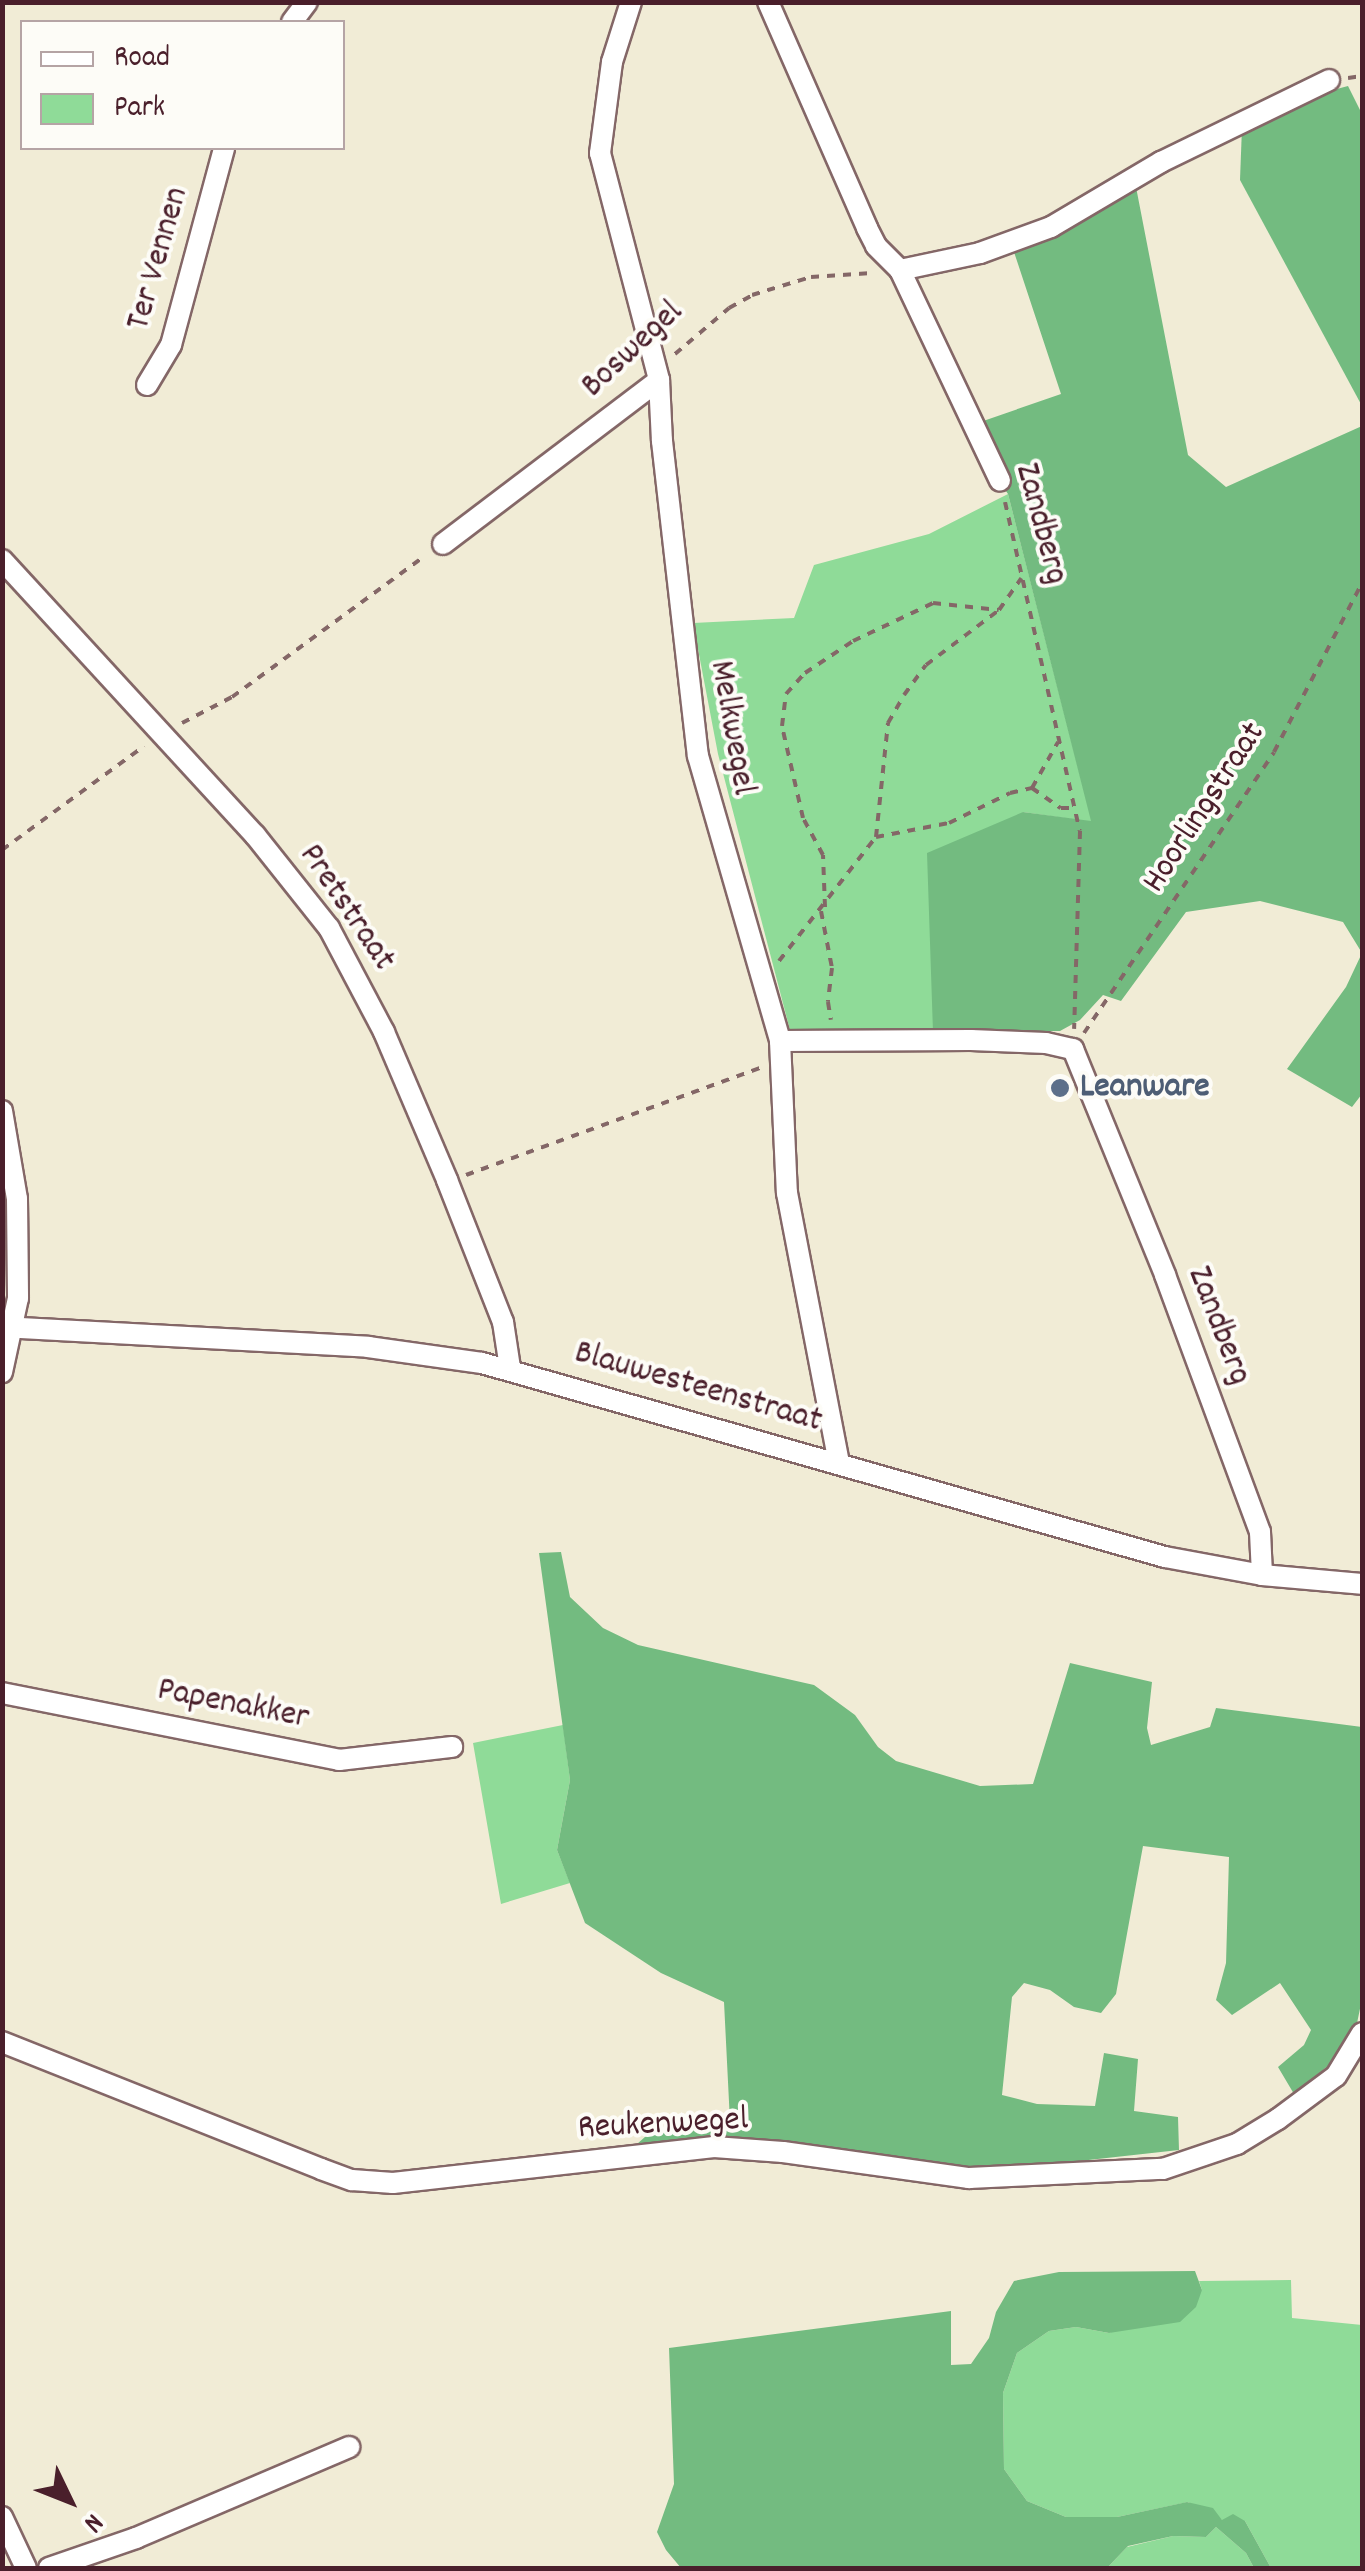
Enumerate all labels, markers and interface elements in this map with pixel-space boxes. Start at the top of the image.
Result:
legend [20,20,345,150]
text: Road [114,38,170,81]
text: Park [114,88,165,131]
street label: Ter Vennen [119,183,199,335]
street label: Boswegel [573,292,693,408]
street label: Zandberg [1004,459,1076,589]
street label: Melkwegel [699,658,763,798]
street label: Hoorlingstraat [1134,715,1276,901]
street label: Pretstraat [288,837,404,979]
place label: Leanware [1080,1067,1210,1109]
marker: Leanware [1049,1077,1071,1099]
street label: Zandberg [1176,1261,1260,1391]
street label: Blauwesteenstraat [569,1333,827,1443]
street label: Papenakker [154,1670,312,1740]
street label: Reukenwegel [577,2100,749,2150]
north arrow [20,2451,120,2551]
text: N [73,2503,111,2540]

